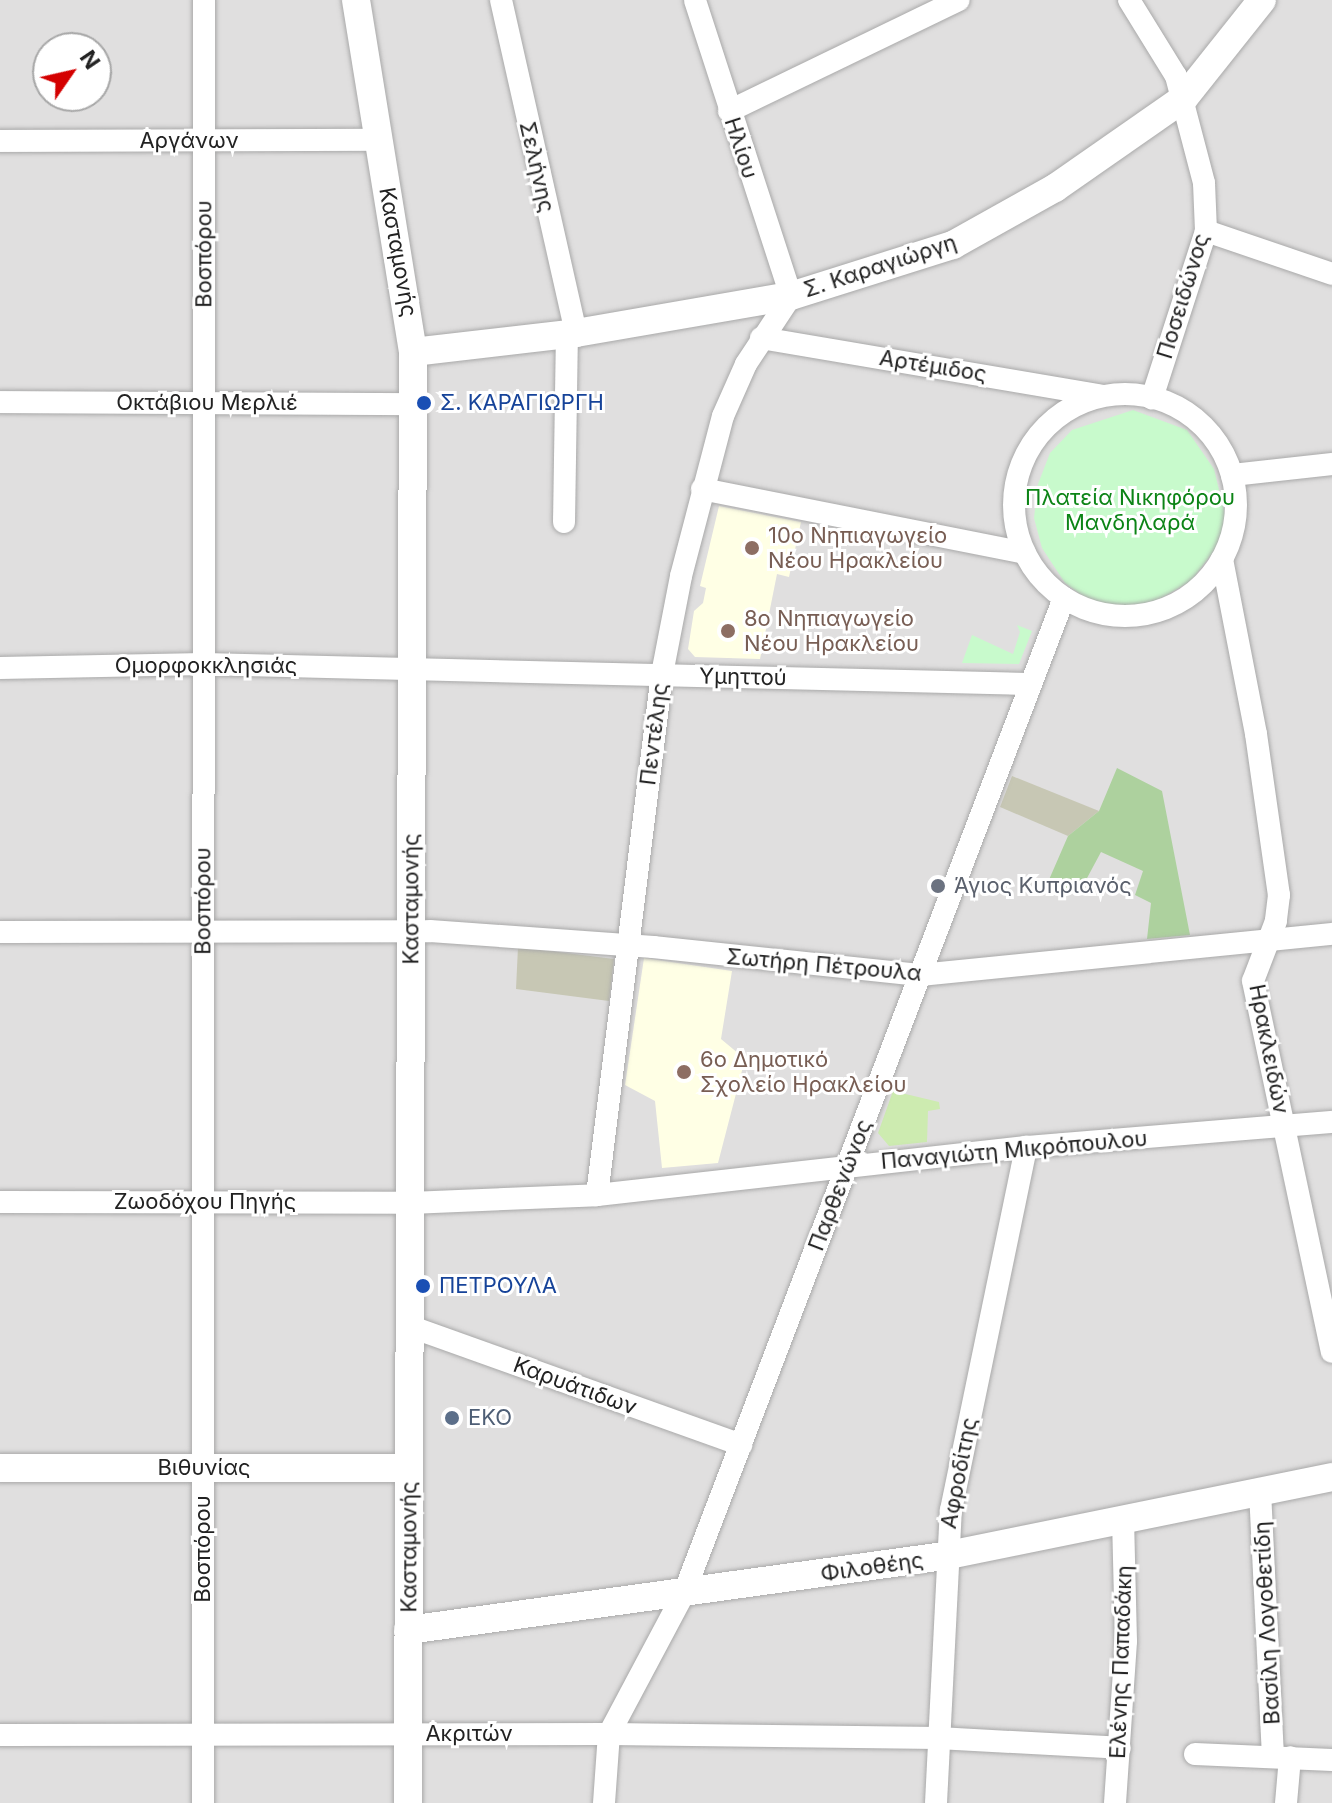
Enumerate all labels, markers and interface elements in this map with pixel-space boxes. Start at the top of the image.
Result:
north arrow [32,32,112,112]
text: N [75,45,106,74]
street label: Ηλίου [719,114,763,182]
street label: Σελήνης [514,119,560,215]
street label: Αργάνων [139,128,239,154]
street label: Κασταμονής [374,185,422,319]
street label: Βοσπόρου [191,200,217,308]
street label: Σ. Καραγιώργη [800,229,960,303]
street label: Ποσειδώνος [1151,230,1215,362]
street label: Αρτέμιδος [877,344,989,388]
street label: Οκτάβιου Μερλιέ [116,390,298,416]
place label: Σ. ΚΑΡΑΓΙΩΡΓΗ [440,390,604,416]
marker: Σ. ΚΑΡΑΓΙΩΡΓΗ [415,394,433,412]
park label: Πλατεία Νικηφόρου Μανδηλαρά [1025,484,1235,536]
place label: 10ο Νηπιαγωγείο Νέου Ηρακλείου [768,522,947,574]
marker: 10ο Νηπιαγωγείο Νέου Ηρακλείου [743,539,761,557]
place label: 8ο Νηπιαγωγείο Νέου Ηρακλείου [744,605,919,656]
marker: 8ο Νηπιαγωγείο Νέου Ηρακλείου [719,622,737,640]
street label: Ομορφοκκλησιάς [115,653,297,679]
street label: Υμηττού [699,663,787,691]
street label: Πεντέλης [635,681,673,787]
street label: Κασταμονής [398,833,424,965]
street label: Βοσπόρου [190,847,216,955]
place label: Άγιος Κυπριανός [954,873,1132,899]
marker: Άγιος Κυπριανός [929,877,947,895]
street label: Σωτήρη Πέτρουλα [725,943,923,987]
street label: Ηρακλειδών [1244,982,1294,1116]
place label: 6ο Δημοτικό Σχολείο Ηρακλείου [700,1046,906,1098]
marker: 6ο Δημοτικό Σχολείο Ηρακλείου [675,1063,693,1081]
street label: Παρθενώνος [803,1116,877,1254]
street label: Παναγιώτη Μικρόπουλου [880,1125,1148,1175]
street label: Ζωοδόχου Πηγής [114,1189,296,1215]
place label: ΠΕΤΡΟΥΛΑ [439,1273,557,1299]
marker: ΠΕΤΡΟΥΛΑ [414,1277,432,1295]
street label: Καρυάτιδων [510,1351,640,1421]
place label: EKO [468,1405,512,1431]
marker: EKO [443,1409,461,1427]
street label: Αφροδίτης [935,1415,983,1531]
street label: Βιθυνίας [157,1455,251,1481]
street label: Κασταμονής [396,1481,422,1613]
street label: Βοσπόρου [190,1495,216,1603]
street label: Βασίλη Λογοθετίδη [1248,1521,1286,1725]
street label: Φιλοθέης [819,1547,925,1587]
street label: Ελένης Παπαδάκη [1104,1565,1138,1759]
street label: Ακριτών [425,1721,513,1747]

